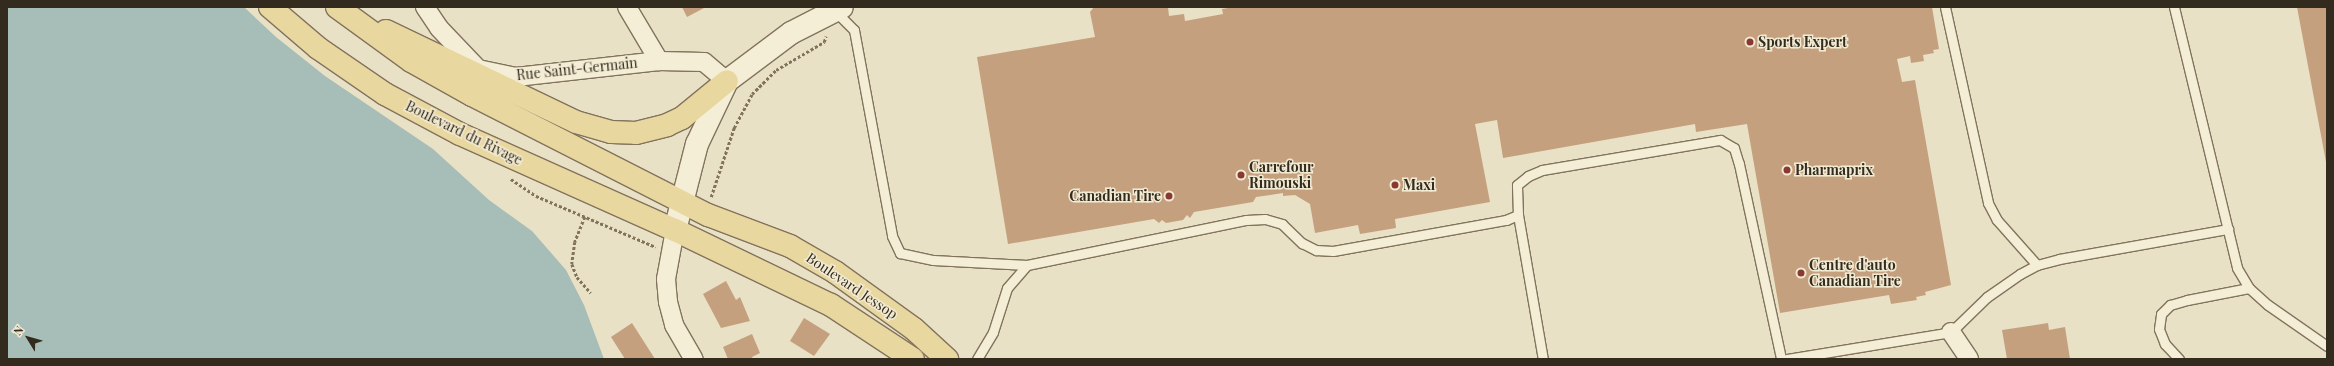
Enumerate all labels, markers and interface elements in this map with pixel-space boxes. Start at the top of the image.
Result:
place label: Sports Expert [1758,34,1847,50]
marker: Sports Expert [1745,37,1755,47]
street label: Rue Saint-Germain [516,54,638,84]
street label: Boulevard du Rivage [403,97,525,169]
place label: Carrefour Rimouski [1249,159,1314,192]
place label: Pharmaprix [1795,162,1873,178]
marker: Pharmaprix [1782,165,1792,175]
marker: Carrefour Rimouski [1236,170,1246,180]
place label: Maxi [1403,177,1435,193]
marker: Maxi [1390,180,1400,190]
place label: Canadian Tire [1069,188,1161,204]
marker: Canadian Tire [1164,191,1174,201]
street label: Boulevard Jessop [803,249,901,323]
place label: Centre d'auto Canadian Tire [1809,257,1901,290]
marker: Centre d'auto Canadian Tire [1796,268,1806,278]
north arrow [8,318,48,358]
text: N [10,323,26,338]

